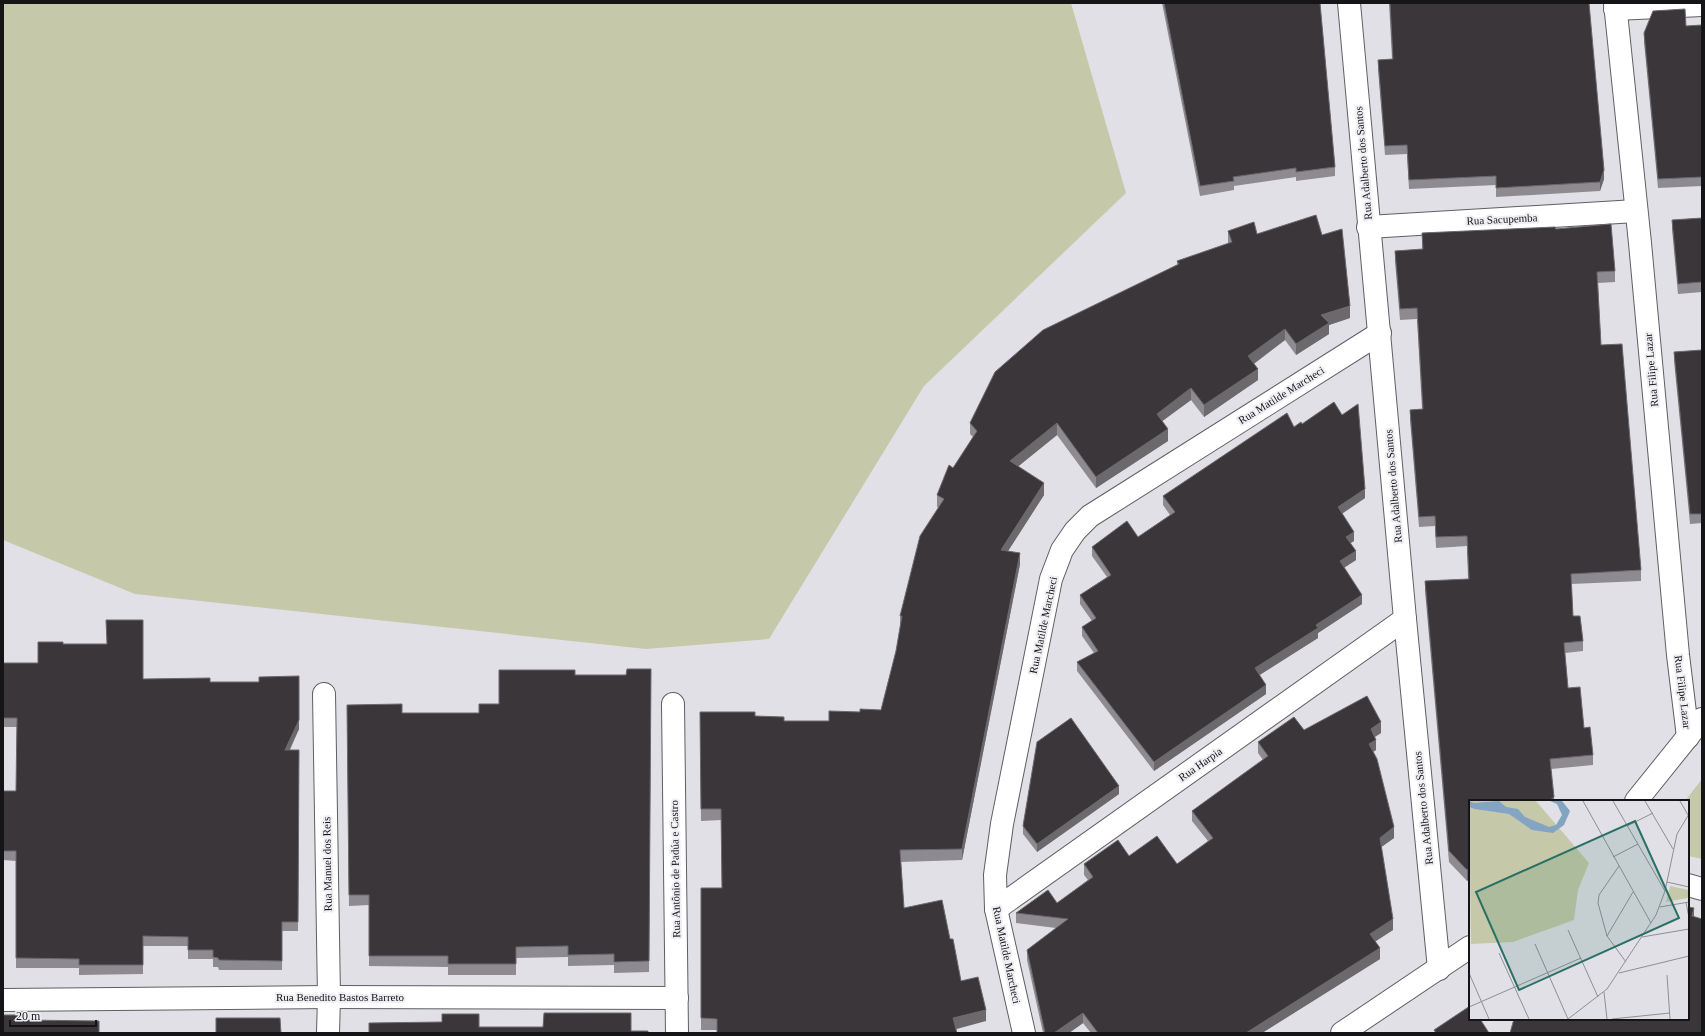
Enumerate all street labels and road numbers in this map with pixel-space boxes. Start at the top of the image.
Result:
street label: Rua Adalberto dos Santos [1352,106,1374,220]
street label: Rua Sacupemba [1466,211,1538,227]
street label: Rua Filipe Lazar [1642,332,1660,407]
street label: Rua Matilde Marcheci [1236,364,1326,426]
street label: Rua Adalberto dos Santos [1382,429,1404,543]
street label: Rua Matilde Marcheci [1027,575,1059,675]
street label: Rua Filipe Lazar [1673,655,1694,730]
street label: Rua Harpia [1176,745,1224,783]
street label: Rua Adalberto dos Santos [1411,751,1435,865]
street label: Rua Antônio de Padúa e Castro [668,800,682,938]
street label: Rua Manuel dos Reis [320,817,334,911]
street label: Rua Matilde Marcheci [991,905,1023,1005]
street label: Rua Benedito Bastos Barreto [276,991,404,1003]

